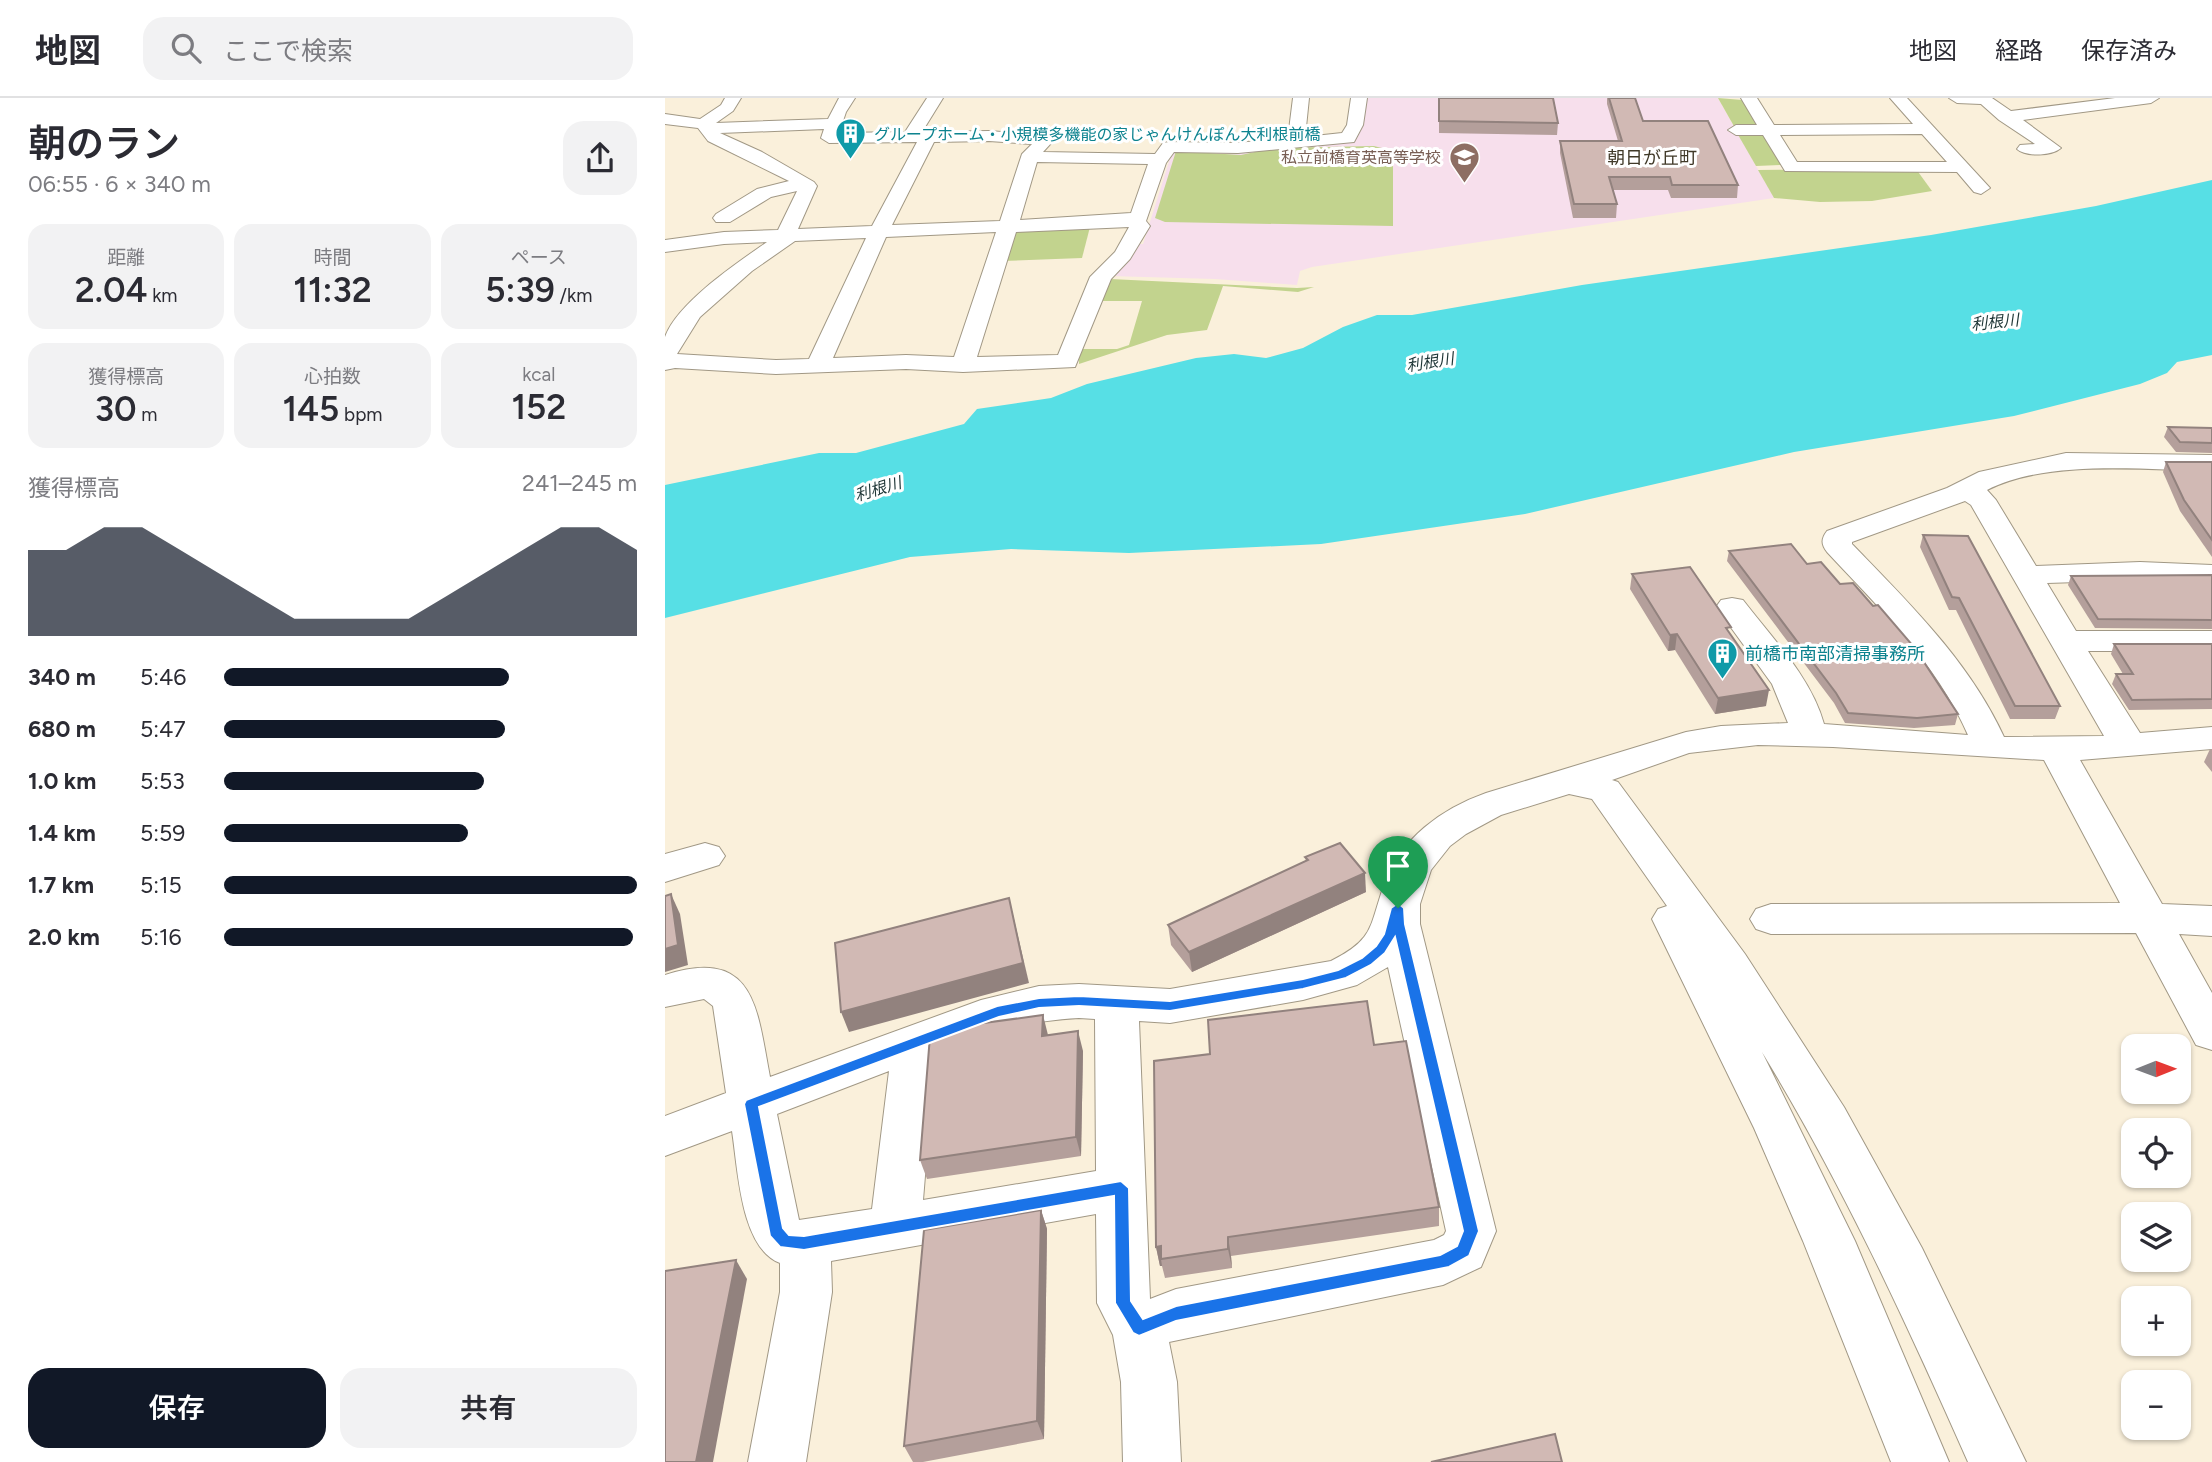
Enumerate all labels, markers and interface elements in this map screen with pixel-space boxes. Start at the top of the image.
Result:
search box [143,17,633,80]
icon: search [167,29,205,67]
text: 地図 [35,31,101,70]
text: ここで検索 [223,35,353,67]
text: 地図 [1909,36,1957,65]
text: 経路 [1995,36,2043,65]
text: 保存済み [2081,36,2177,65]
building icon: グループホーム・小規模多機能の家じゃんけんぽん大利根前橋 [834,117,868,161]
text: 朝のラン [28,121,180,167]
button: share [563,121,637,195]
place label: グループホーム・小規模多機能の家じゃんけんぽん大利根前橋 [874,125,1321,144]
school or university icon: 私立前橋育英高等学校 [1447,140,1481,184]
district label: 朝日が丘町 [1607,147,1697,169]
place label: 私立前橋育英高等学校 [1281,148,1441,167]
text: 06:55 · 6 × 340 m [28,170,211,198]
text: 距離 [107,246,145,269]
text: 時間 [313,246,352,269]
text: ペース [511,246,567,269]
text: 2.04 [75,269,147,311]
text: 11:32 [293,269,372,311]
text: 5:39 [485,269,555,311]
text: km [147,284,178,307]
text: /km [555,284,592,307]
water label: 利根川 [1970,310,2022,334]
water label: 利根川 [1405,349,1457,375]
text: kcal [522,363,555,386]
text: 獲得標高 [88,365,164,388]
text: 心拍数 [304,365,361,388]
text: 152 [511,386,566,428]
text: 30 [95,388,137,430]
text: 145 [282,388,339,430]
text: m [137,403,158,426]
text: bpm [339,403,383,426]
text: 241–245 m [522,469,637,497]
water label: 利根川 [852,472,906,505]
text: 獲得標高 [28,474,120,502]
building icon: 前橋市南部清掃事務所 [1705,637,1739,681]
place label: 前橋市南部清掃事務所 [1745,643,1925,665]
text: 340 m [28,663,96,691]
text: 5:46 [140,663,186,691]
text: 680 m [28,715,96,743]
text: 5:47 [140,715,186,743]
text: 1.0 km [28,767,96,795]
text: 5:53 [140,767,185,795]
text: 1.4 km [28,819,96,847]
text: 5:59 [140,819,185,847]
pin [1368,836,1428,908]
icon: arrive [1379,847,1417,885]
text: 1.7 km [28,871,94,899]
text: 5:15 [140,871,182,899]
text: 2.0 km [28,923,100,951]
text: 5:16 [140,923,182,951]
north arrow [2121,1034,2191,1104]
map controls [2121,1034,2191,1440]
button: locate [2121,1118,2191,1188]
button: layers [2121,1202,2191,1272]
button: + [2121,1286,2191,1356]
button: 保存 [28,1368,326,1448]
button: 共有 [340,1368,637,1448]
button: − [2121,1370,2191,1440]

